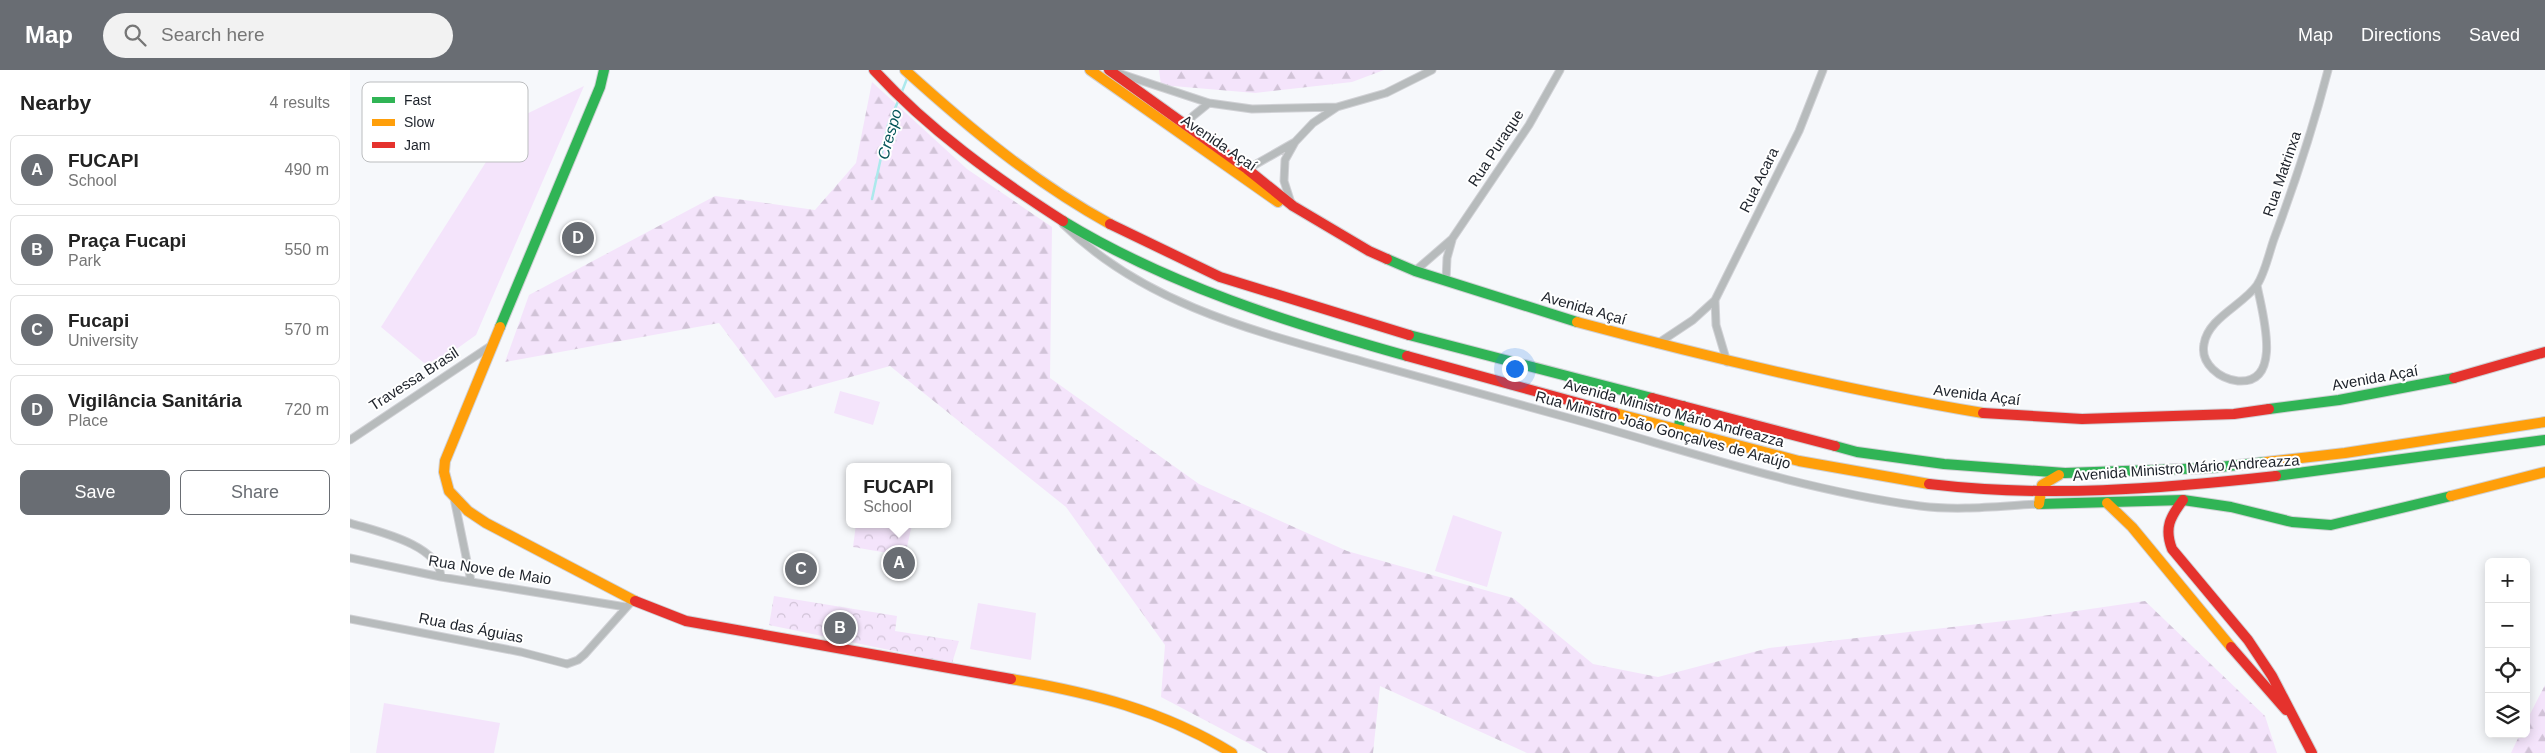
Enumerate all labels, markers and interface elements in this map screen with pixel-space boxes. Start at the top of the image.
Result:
search box [103,13,453,58]
text: Map [25,21,73,48]
icon: search [121,21,149,49]
text: Search here [161,24,265,45]
text: Map [2298,25,2333,45]
text: Directions [2361,25,2441,45]
text: Saved [2469,25,2520,45]
legend [362,82,528,162]
text: Nearby [20,91,91,114]
text: Fast [404,92,431,108]
text: 4 results [270,94,330,111]
street label: Rua Puraque [1464,106,1527,189]
water label: Crespo [874,107,905,161]
street label: Avenida Açaí [1178,111,1261,175]
text: Slow [404,114,435,130]
street label: Rua Matrinxa [2259,128,2304,219]
text: Jam [404,137,430,153]
street label: Rua Acara [1736,144,1782,215]
text: FUCAPI [68,150,139,171]
text: A [31,161,43,178]
text: 490 m [285,161,329,178]
text: School [68,172,117,189]
pin: D [562,219,594,257]
text: Praça Fucapi [68,230,186,251]
text: B [31,241,43,258]
text: 550 m [285,241,329,258]
text: Park [68,252,101,269]
street label: Avenida Açaí [1540,287,1629,328]
text: Fucapi [68,310,129,331]
text: C [31,321,43,338]
text: 570 m [285,321,329,338]
text: University [68,332,138,349]
street label: Travessa Brasil [366,343,461,414]
your location [1502,356,1528,382]
street label: Avenida Açaí [2330,361,2420,393]
street label: Avenida Ministro Mário Andreazza [1562,375,1787,450]
street label: Avenida Açaí [1933,381,2022,408]
street label: Rua Ministro João Gonçalves de Araújo [1534,387,1793,472]
text: Vigilância Sanitária [68,390,242,411]
text: D [31,401,43,418]
text: 720 m [285,401,329,418]
text: Place [68,412,108,429]
street label: Avenida Ministro Mário Andreazza [2072,451,2301,484]
popup [846,463,951,528]
button: Save [20,470,170,515]
button: Share [180,470,330,515]
text: FUCAPI [863,476,934,497]
text: School [863,498,912,515]
pin: A [883,544,915,582]
pin: C [785,550,817,588]
street label: Rua Nove de Maio [427,551,553,588]
map controls [2485,558,2530,738]
button: + [2485,558,2530,603]
button: − [2485,603,2530,648]
street label: Rua das Águias [417,609,525,646]
pin: B [824,609,856,647]
button: locate [2485,648,2530,693]
button: layers [2485,693,2530,738]

